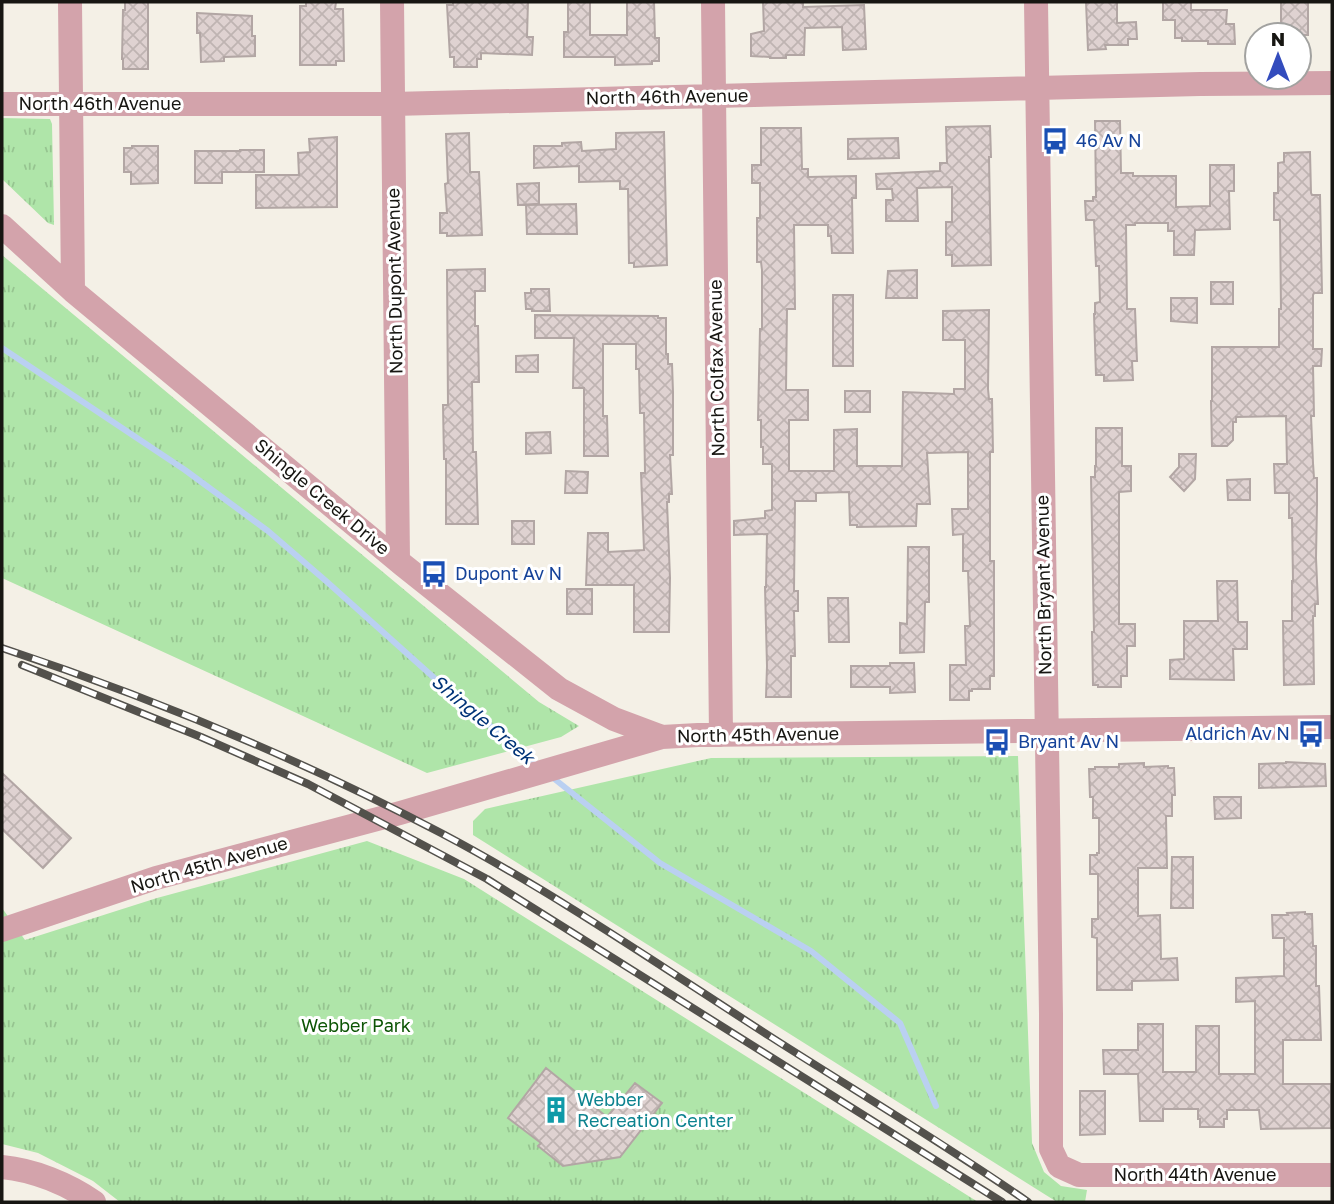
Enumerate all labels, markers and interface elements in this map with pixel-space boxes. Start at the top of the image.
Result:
north arrow [1243,21,1313,91]
text: N [1271,27,1285,50]
street label: North 46th Avenue [585,84,749,108]
street label: North 46th Avenue [19,92,181,114]
bus stop icon: 46 Av N [1040,126,1070,156]
place label: 46 Av N [1076,129,1142,151]
street label: North Dupont Avenue [381,188,407,374]
street label: North Colfax Avenue [703,279,729,457]
street label: Shingle Creek Drive [251,433,395,559]
street label: North Bryant Avenue [1030,495,1056,675]
bus stop icon: Dupont Av N [419,559,449,589]
place label: Dupont Av N [455,562,562,584]
water label: Shingle Creek [427,669,541,770]
bus stop icon: Aldrich Av N [1296,719,1326,749]
street label: North 45th Avenue [677,722,839,746]
place label: Aldrich Av N [1185,722,1290,744]
bus stop icon: Bryant Av N [982,727,1012,757]
place label: Bryant Av N [1018,730,1119,752]
street label: North 45th Avenue [128,831,290,897]
park label: Webber Park [301,1014,411,1036]
place label: Webber Recreation Center [577,1088,733,1131]
building icon: Webber Recreation Center [541,1095,571,1125]
street label: North 44th Avenue [1114,1163,1276,1185]

